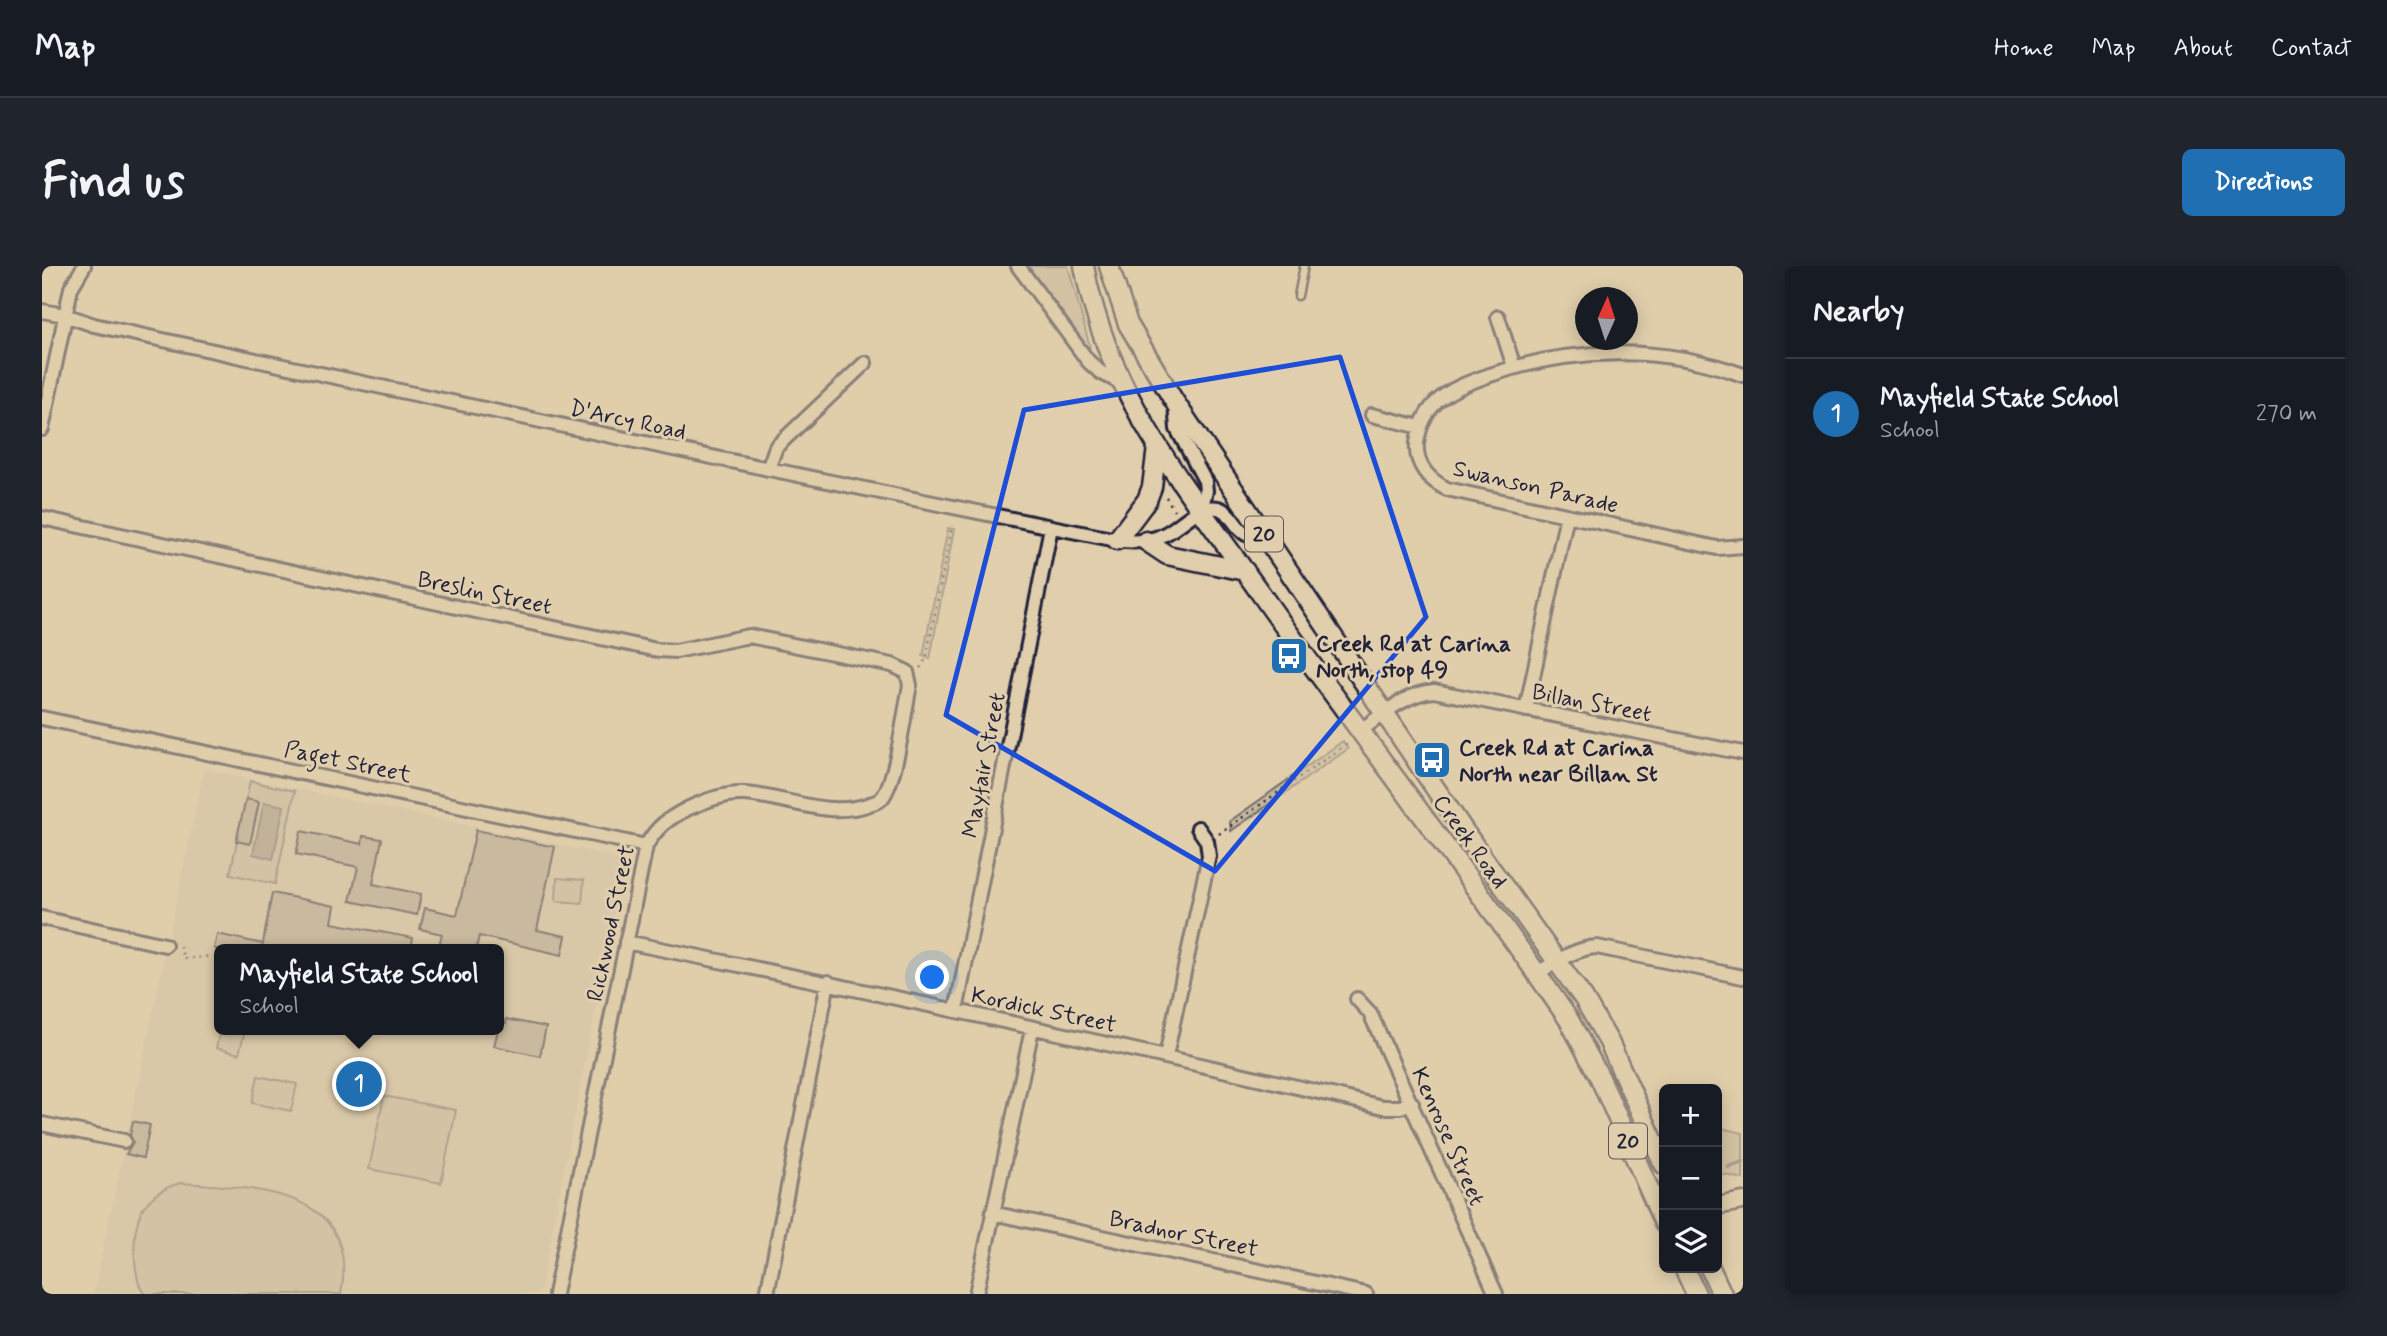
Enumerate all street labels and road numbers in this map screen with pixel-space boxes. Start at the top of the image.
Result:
street label: D'Arcy Road [567,394,689,448]
street label: Swanson Parade [1450,454,1621,522]
road number: 20 [1245,516,1283,552]
street label: Breslin Street [415,565,555,623]
street label: Billan Street [1529,678,1654,730]
street label: Mayfair Street [956,690,1014,841]
street label: Paget Street [281,735,414,793]
street label: Creek Road [1425,789,1514,895]
street label: Rickwood Street [581,842,643,1004]
street label: Kordick Street [968,981,1119,1041]
street label: Kenrose Street [1403,1063,1491,1211]
road number: 20 [1609,1124,1647,1158]
street label: Bradnor Street [1106,1205,1261,1265]

